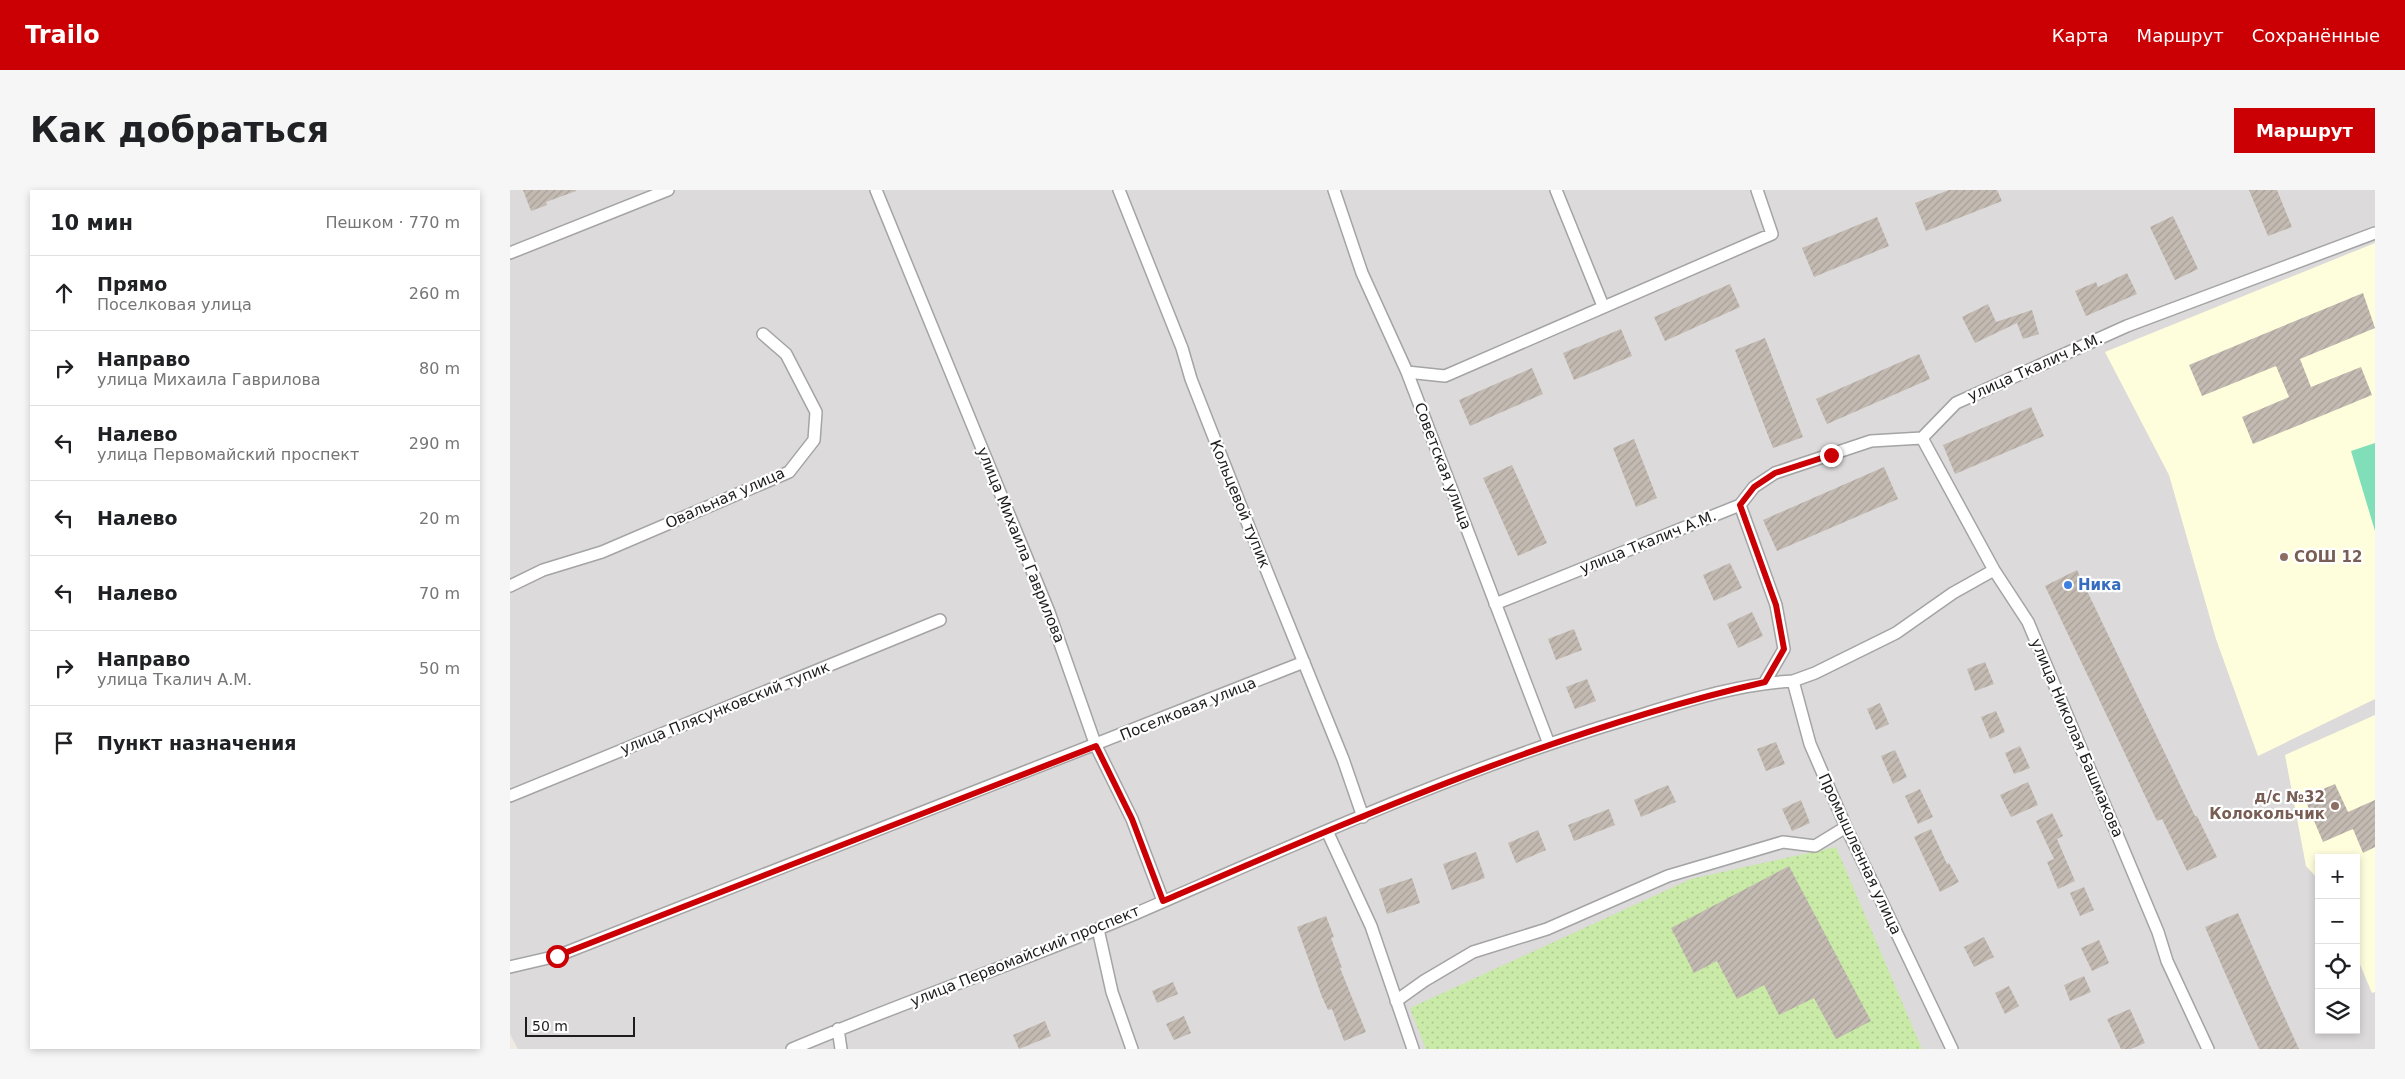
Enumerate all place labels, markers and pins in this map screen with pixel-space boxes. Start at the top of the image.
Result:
place label: СОШ 12 [2294,548,2362,566]
marker: СОШ 12 [2278,551,2290,563]
place label: Ника [2078,576,2121,594]
marker: Ника [2062,579,2074,591]
place label: д/с №32 Колокольчик [2209,788,2325,823]
marker: д/с №32 Колокольчик [2329,800,2341,812]

